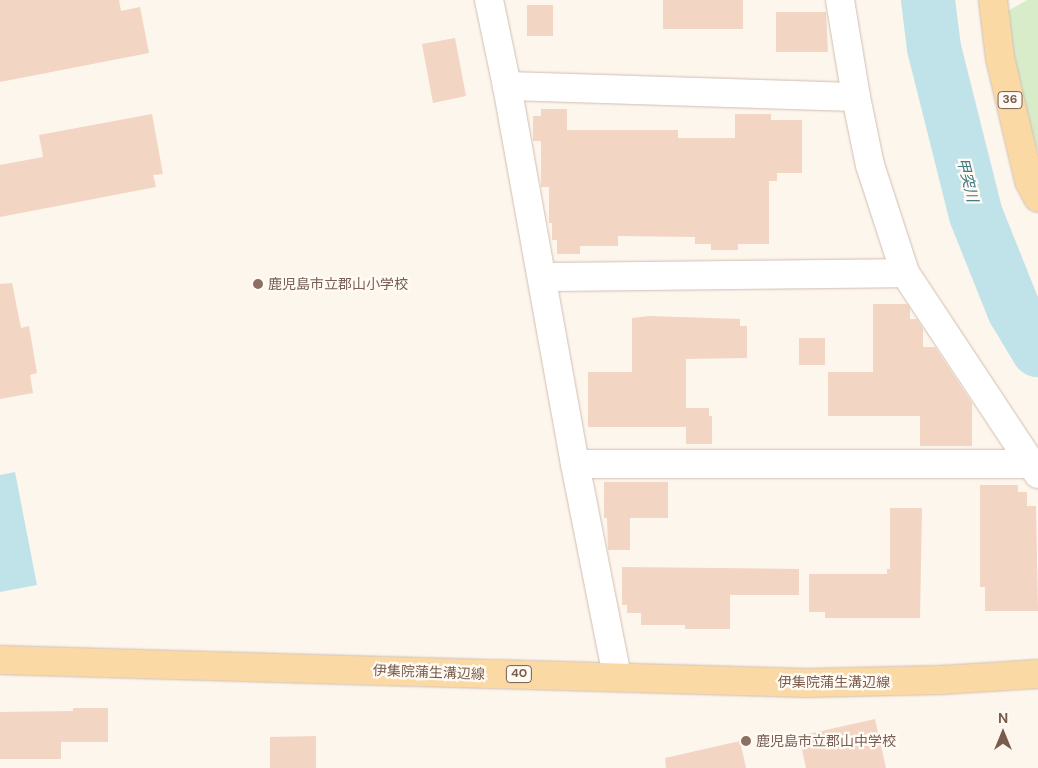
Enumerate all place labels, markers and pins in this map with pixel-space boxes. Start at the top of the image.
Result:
place label: 鹿児島市立郡山小学校 [268,276,408,292]
marker: 鹿児島市立郡山小学校 [252,278,264,290]
place label: 鹿児島市立郡山中学校 [756,733,896,749]
marker: 鹿児島市立郡山中学校 [740,735,752,747]

